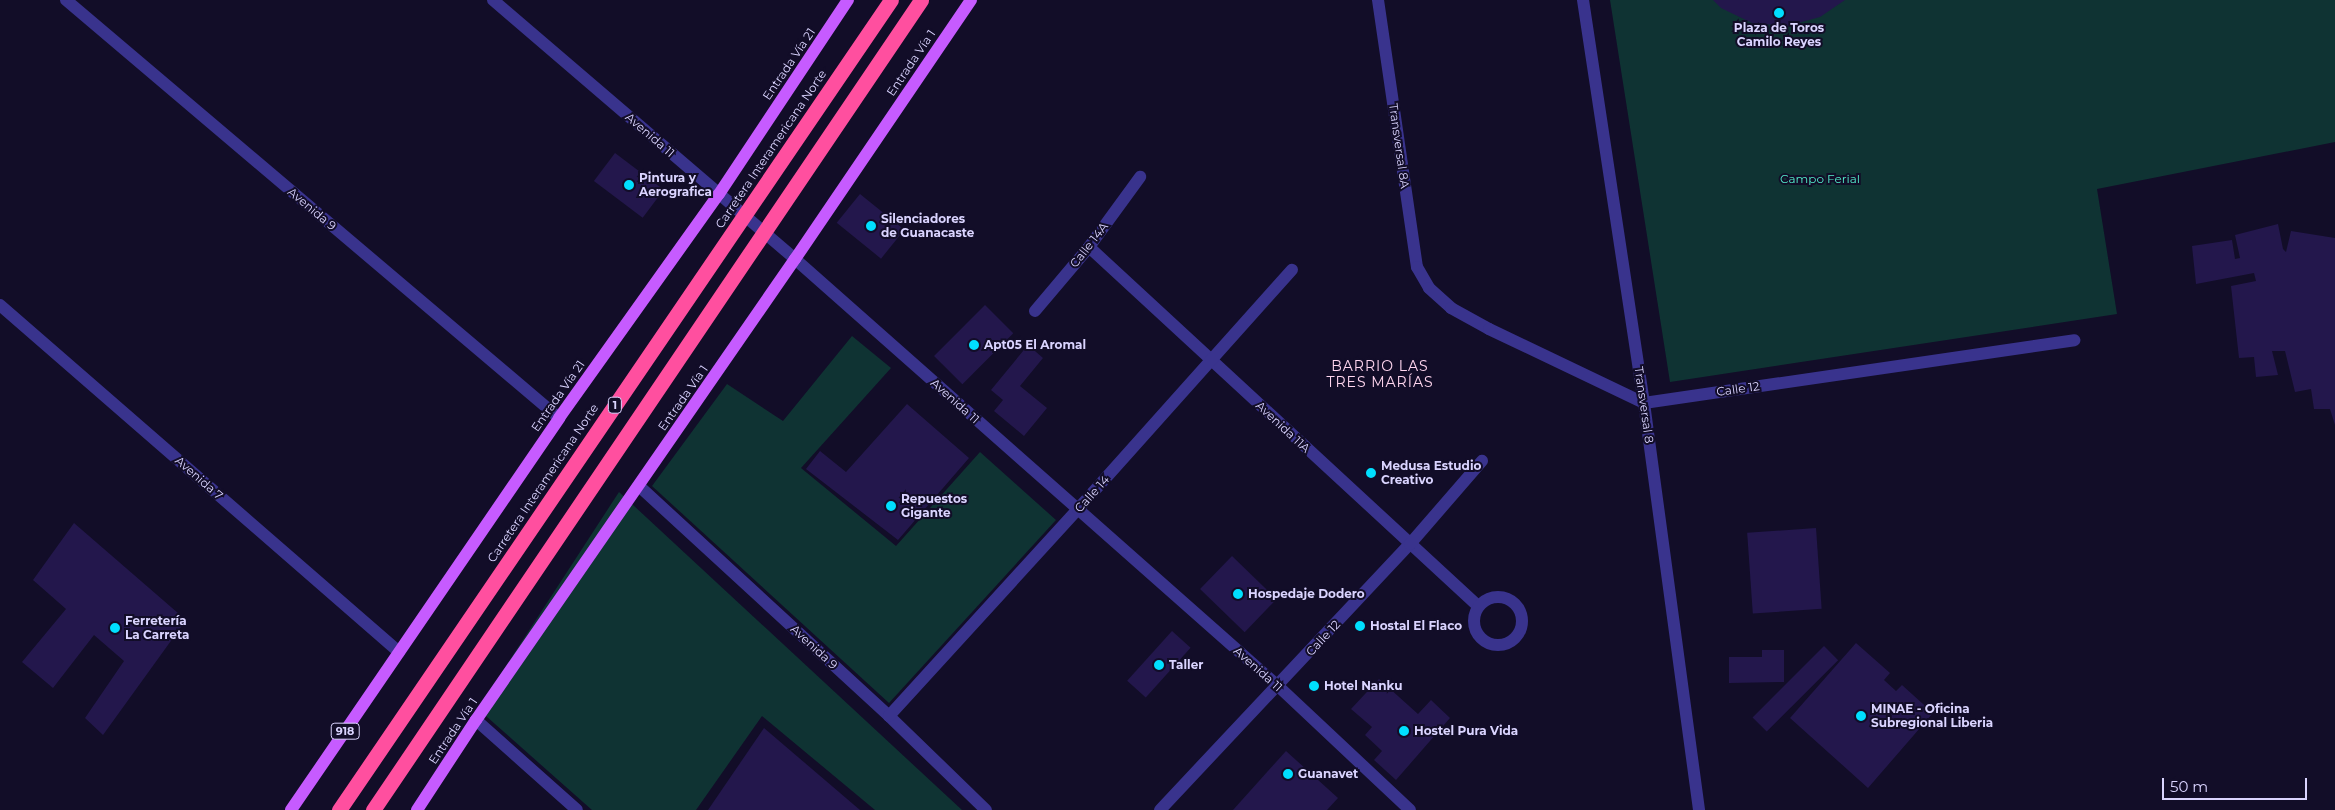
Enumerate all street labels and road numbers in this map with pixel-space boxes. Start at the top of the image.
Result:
street label: Entrada Vía 21 [760,25,818,103]
street label: Entrada Vía 1 [884,27,938,99]
street label: Carretera Interamericana Norte [713,67,829,231]
street label: Transversal 8A [1386,102,1412,190]
street label: Avenida 11 [623,110,677,160]
street label: Avenida 9 [285,185,339,233]
street label: Calle 14A [1067,220,1111,270]
street label: Entrada Vía 21 [528,358,588,434]
street label: Entrada Vía 1 [655,362,711,434]
street label: Transversal 8 [1631,366,1657,444]
street label: Avenida 11 [928,375,982,427]
street label: Calle 12 [1715,379,1761,399]
road number: 1 [608,396,622,414]
street label: Avenida 11A [1253,398,1313,456]
street label: Carretera Interamericana Norte [485,401,601,565]
street label: Avenida 7 [172,453,226,503]
street label: Calle 14 [1072,473,1112,515]
street label: Calle 12 [1303,617,1343,659]
street label: Avenida 9 [788,622,840,672]
street label: Avenida 11 [1231,643,1285,695]
street label: Entrada Vía 1 [426,695,480,767]
road number: 918 [330,722,360,739]

